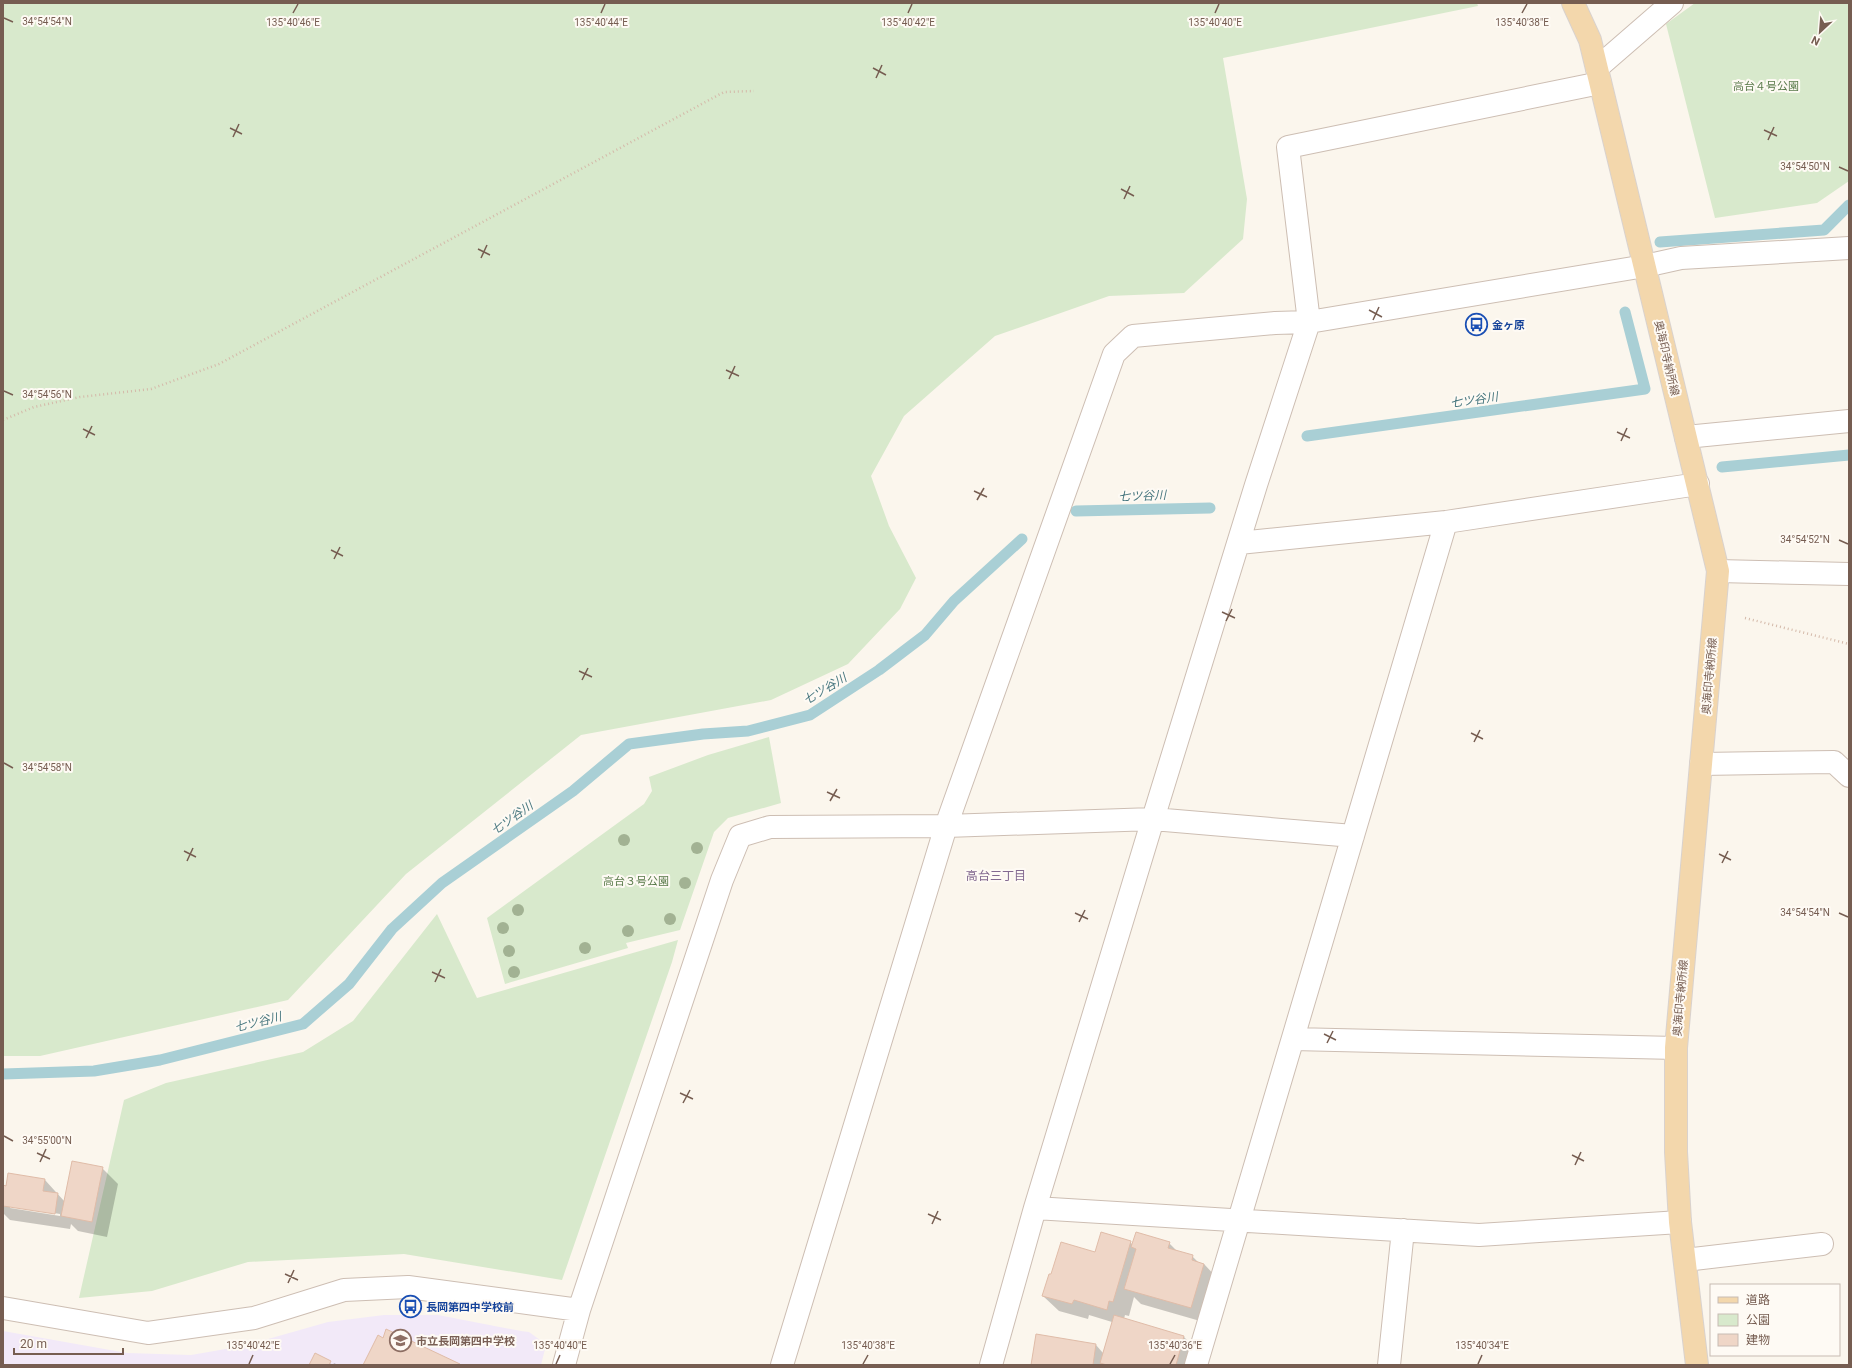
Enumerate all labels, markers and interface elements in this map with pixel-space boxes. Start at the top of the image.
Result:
north arrow [1800,12,1840,52]
text: 34°54'54"N [22,16,72,27]
text: 135°40'46"E [266,17,320,28]
text: 135°40'44"E [574,17,628,28]
text: 135°40'42"E [881,17,935,28]
text: 135°40'40"E [1188,17,1242,28]
text: 135°40'38"E [1495,17,1549,28]
text: N [1809,33,1822,48]
park label: 高台４号公園 [1733,80,1799,93]
text: 34°54'50"N [1780,161,1830,172]
bus stop icon: 金ヶ原 [1463,312,1489,338]
place label: 金ヶ原 [1492,319,1525,332]
street label: 奥海印寺納所線 [1652,319,1682,397]
text: 34°54'56"N [22,389,72,400]
water label: 七ツ谷川 [1449,389,1501,410]
water label: 七ツ谷川 [1118,488,1168,504]
text: 34°54'52"N [1780,534,1830,545]
street label: 奥海印寺納所線 [1700,637,1719,715]
water label: 七ツ谷川 [801,670,851,707]
text: 34°54'58"N [22,762,72,773]
water label: 七ツ谷川 [488,797,537,838]
district label: 高台三丁目 [966,869,1026,883]
park label: 高台３号公園 [603,875,669,888]
text: 34°54'54"N [1780,907,1830,918]
street label: 奥海印寺納所線 [1671,959,1690,1037]
water label: 七ツ谷川 [233,1009,285,1035]
text: 34°55'00"N [22,1135,72,1146]
legend [1710,1284,1840,1356]
text: 道路 [1746,1293,1770,1307]
bus stop icon: 長岡第四中学校前 [397,1294,423,1320]
place label: 長岡第四中学校前 [426,1301,514,1314]
text: 公園 [1746,1313,1770,1327]
school or university icon: 市立長岡第四中学校 [388,1328,414,1354]
scale bar [14,1330,123,1356]
text: 建物 [1746,1333,1770,1347]
place label: 市立長岡第四中学校 [416,1335,515,1348]
text: 20 m [20,1337,47,1351]
text: 135°40'42"E [226,1340,280,1351]
text: 135°40'40"E [533,1340,587,1351]
text: 135°40'38"E [841,1340,895,1351]
text: 135°40'36"E [1148,1340,1202,1351]
text: 135°40'34"E [1455,1340,1509,1351]

